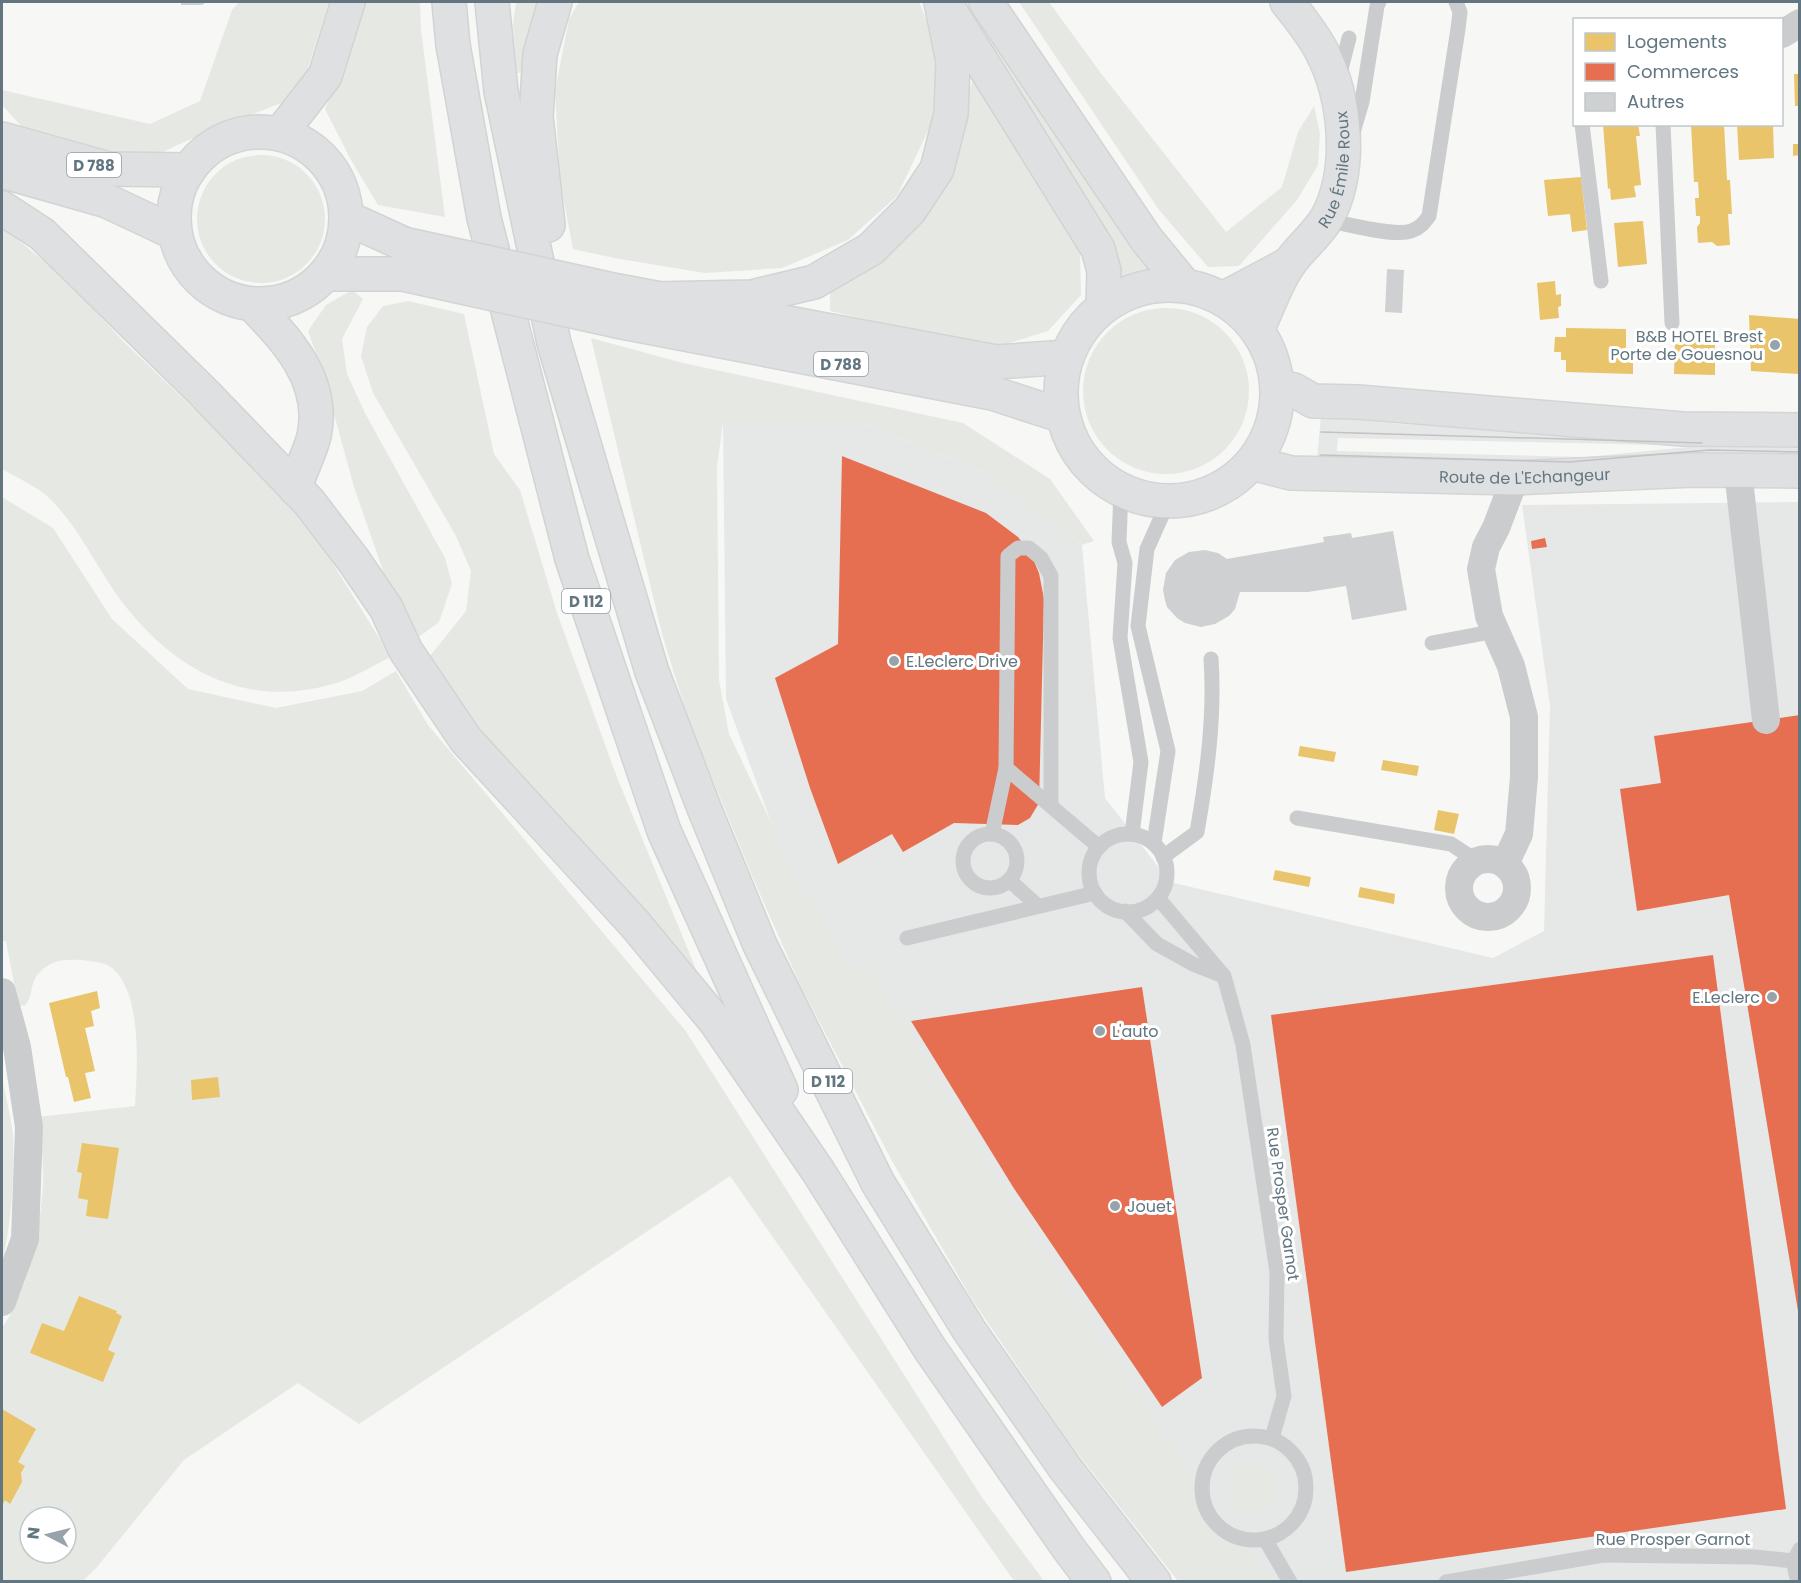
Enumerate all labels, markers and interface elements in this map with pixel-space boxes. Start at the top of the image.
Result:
legend [1573,18,1783,126]
text: Logements [1627,29,1727,54]
text: Commerces [1627,59,1739,84]
text: Autres [1627,89,1684,114]
street label: Rue Émile Roux [1312,109,1355,232]
road number: D 788 [67,153,121,177]
place label: B&B HOTEL Brest Porte de Gouesnou [1611,325,1763,366]
marker: B&B HOTEL Brest Porte de Gouesnou [1768,338,1782,352]
road number: D 788 [814,352,868,376]
street label: Route de L'Echangeur [1439,462,1611,490]
road number: D 112 [562,589,610,613]
place label: E.Leclerc Drive [906,650,1018,673]
marker: E.Leclerc Drive [887,654,901,668]
place label: E.Leclerc [1692,986,1760,1009]
marker: E.Leclerc [1765,990,1779,1004]
place label: L'auto [1112,1020,1159,1043]
marker: L'auto [1093,1024,1107,1038]
road number: D 112 [804,1069,852,1093]
street label: Rue Prosper Garnot [1261,1126,1305,1282]
place label: Jouet [1127,1195,1172,1218]
marker: Jouet [1108,1199,1122,1213]
north arrow [18,1505,78,1565]
text: N [21,1526,46,1541]
street label: Rue Prosper Garnot [1596,1528,1750,1551]

